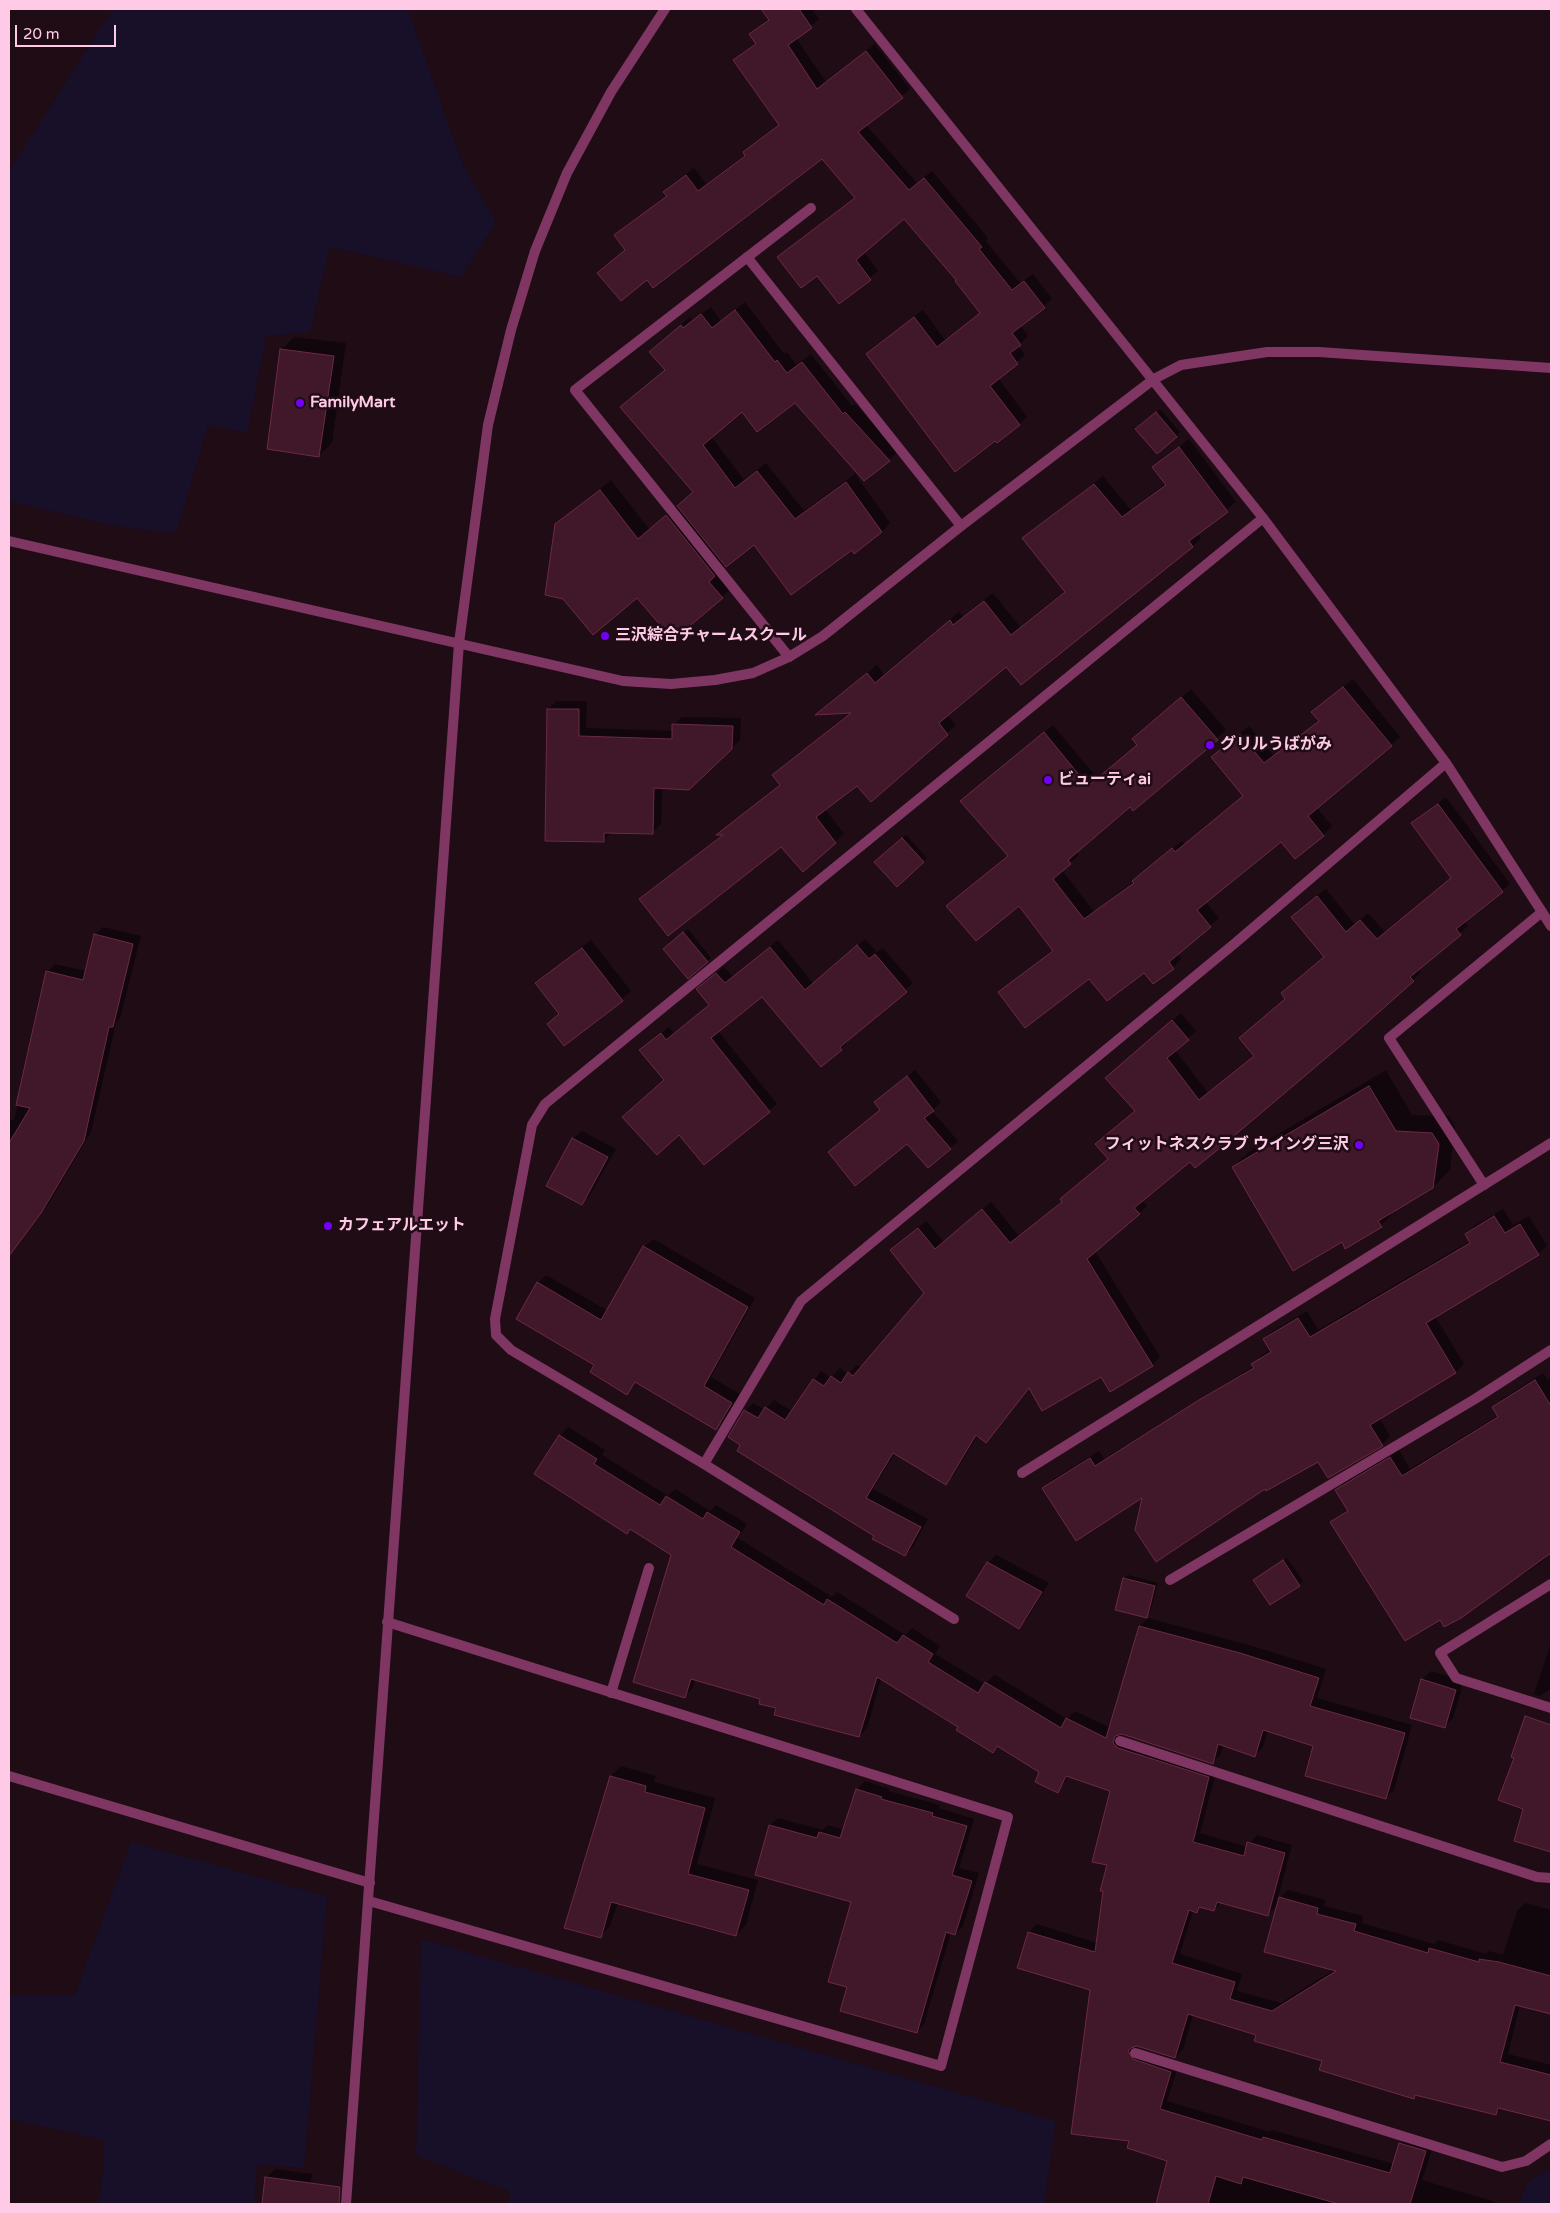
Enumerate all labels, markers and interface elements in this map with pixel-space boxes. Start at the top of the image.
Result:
scale bar [18,15,119,47]
text: 20 m [23,25,60,43]
place label: FamilyMart [310,393,395,413]
marker: FamilyMart [294,397,306,409]
place label: 三沢綜合チャームスクール [615,626,807,646]
marker: 三沢綜合チャームスクール [599,630,611,642]
place label: グリルうばがみ [1220,735,1332,755]
marker: グリルうばがみ [1204,739,1216,751]
place label: ビューティai [1058,770,1151,790]
marker: ビューティai [1042,774,1054,786]
place label: フィットネスクラブ ウイング三沢 [1105,1135,1349,1155]
marker: フィットネスクラブ ウイング三沢 [1353,1139,1365,1151]
place label: カフェアルエット [338,1216,466,1236]
marker: カフェアルエット [322,1220,334,1232]

